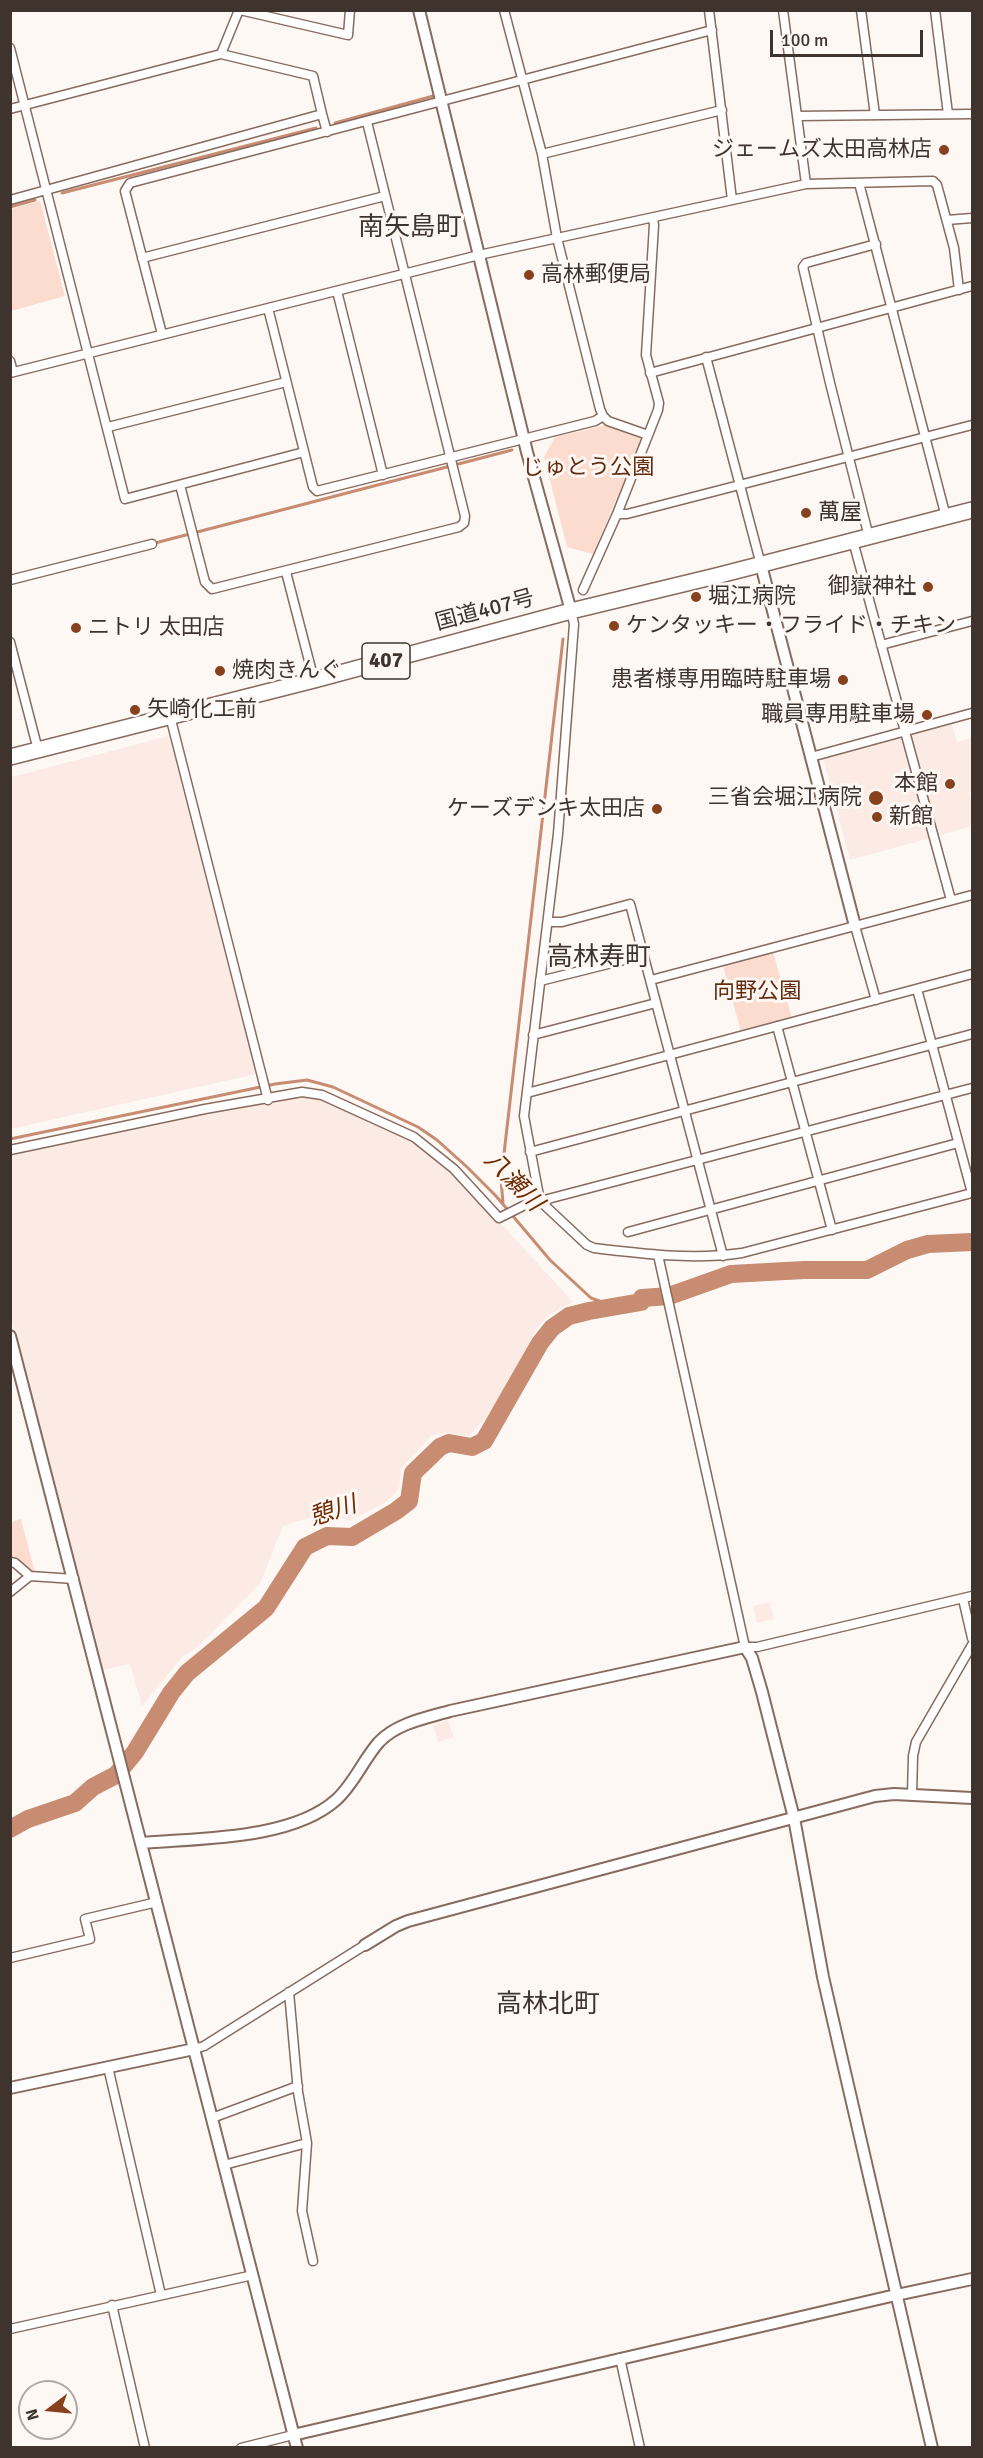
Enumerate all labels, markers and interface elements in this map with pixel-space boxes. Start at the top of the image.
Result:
scale bar [773,18,926,56]
text: 100 m [781,29,828,51]
place label: ジェームズ太田高林店 [712,137,932,163]
marker: ジェームズ太田高林店 [937,143,951,157]
district label: 南矢島町 [358,212,462,244]
place label: 高林郵便局 [541,262,651,288]
marker: 高林郵便局 [522,268,536,282]
park label: じゅとう公園 [522,455,654,481]
place label: 萬屋 [818,500,862,526]
marker: 萬屋 [799,506,813,520]
place label: 御嶽神社 [828,574,916,600]
marker: 御嶽神社 [921,580,935,594]
place label: 堀江病院 [708,584,796,610]
street label: 国道407号 [432,585,538,637]
marker: 堀江病院 [689,590,703,604]
place label: ケンタッキー・フライド・チキン [626,613,956,639]
place label: ニトリ 太田店 [88,615,225,641]
marker: ケンタッキー・フライド・チキン [607,619,621,633]
marker: ニトリ 太田店 [69,621,83,635]
road number: 407 [362,643,410,679]
place label: 焼肉きんぐ [232,658,342,684]
marker: 焼肉きんぐ [213,664,227,678]
place label: 患者様専用臨時駐車場 [611,667,831,693]
marker: 患者様専用臨時駐車場 [836,673,850,687]
place label: 矢崎化工前 [147,697,257,723]
place label: 職員専用駐車場 [761,702,915,728]
marker: 矢崎化工前 [128,703,142,717]
marker: 職員専用駐車場 [920,708,934,722]
place label: 本館 [894,771,938,797]
marker: 本館 [943,777,957,791]
place label: 三省会堀江病院 [708,785,862,811]
marker: 三省会堀江病院 [867,789,885,807]
place label: ケーズデンキ太田店 [447,796,645,822]
marker: ケーズデンキ太田店 [650,802,664,816]
place label: 新館 [889,804,933,830]
marker: 新館 [870,810,884,824]
district label: 高林寿町 [547,942,651,974]
park label: 向野公園 [713,979,801,1005]
water label: 八瀬川 [478,1146,548,1218]
water label: 憩川 [306,1491,360,1533]
district label: 高林北町 [496,1989,600,2021]
north arrow [18,2380,78,2440]
text: N [21,2406,44,2423]

